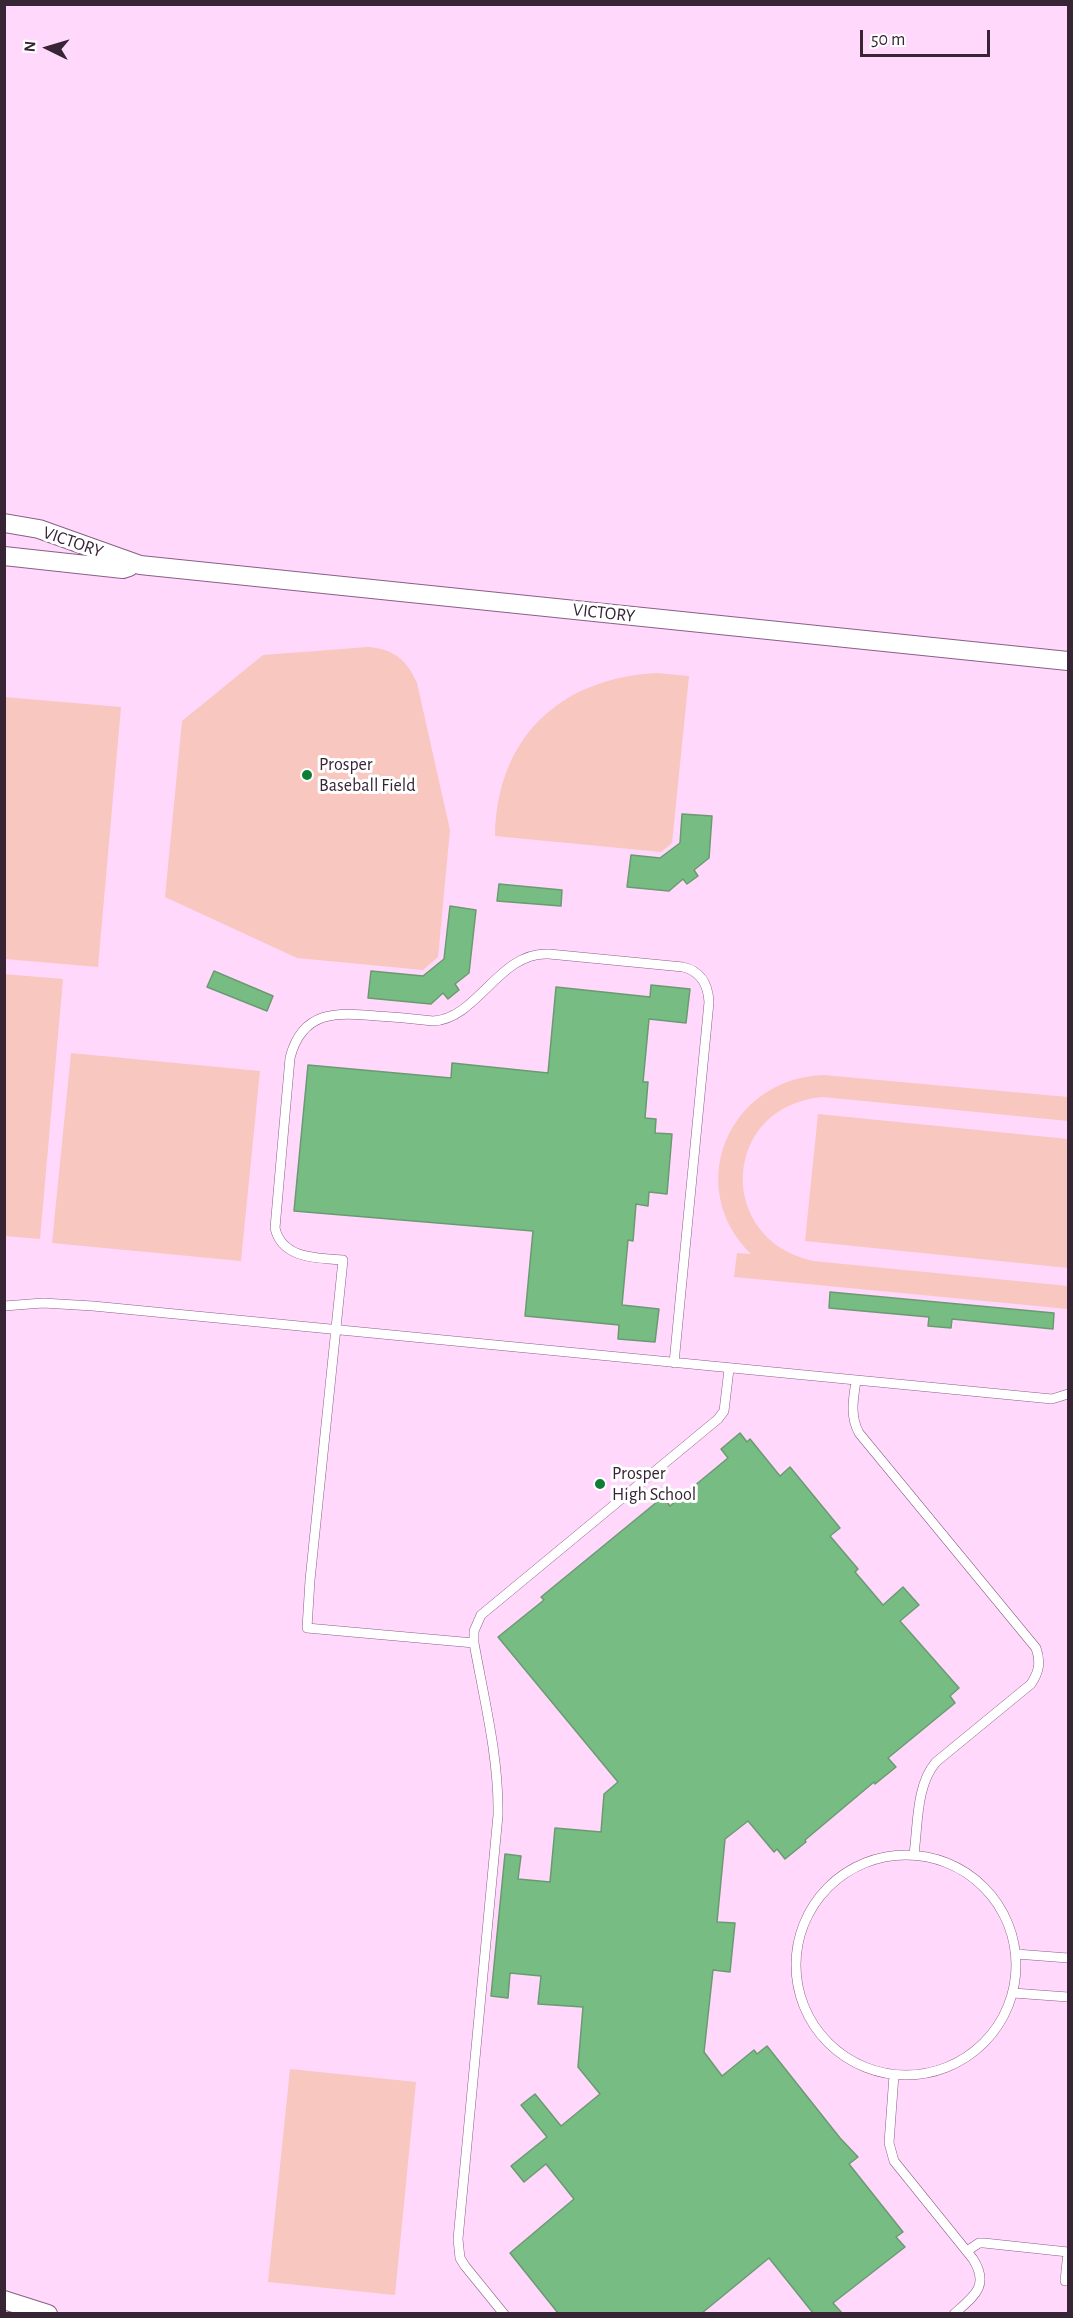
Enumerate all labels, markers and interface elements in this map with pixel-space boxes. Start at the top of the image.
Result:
north arrow [18,18,78,78]
scale bar [863,18,994,56]
text: 50 m [871,31,905,49]
text: N [22,40,39,53]
street label: VICTORY [40,522,106,562]
street label: VICTORY [572,599,636,627]
place label: Prosper Baseball Field [319,754,416,796]
marker: Prosper Baseball Field [300,768,314,782]
place label: Prosper High School [612,1463,696,1506]
marker: Prosper High School [593,1477,607,1491]

